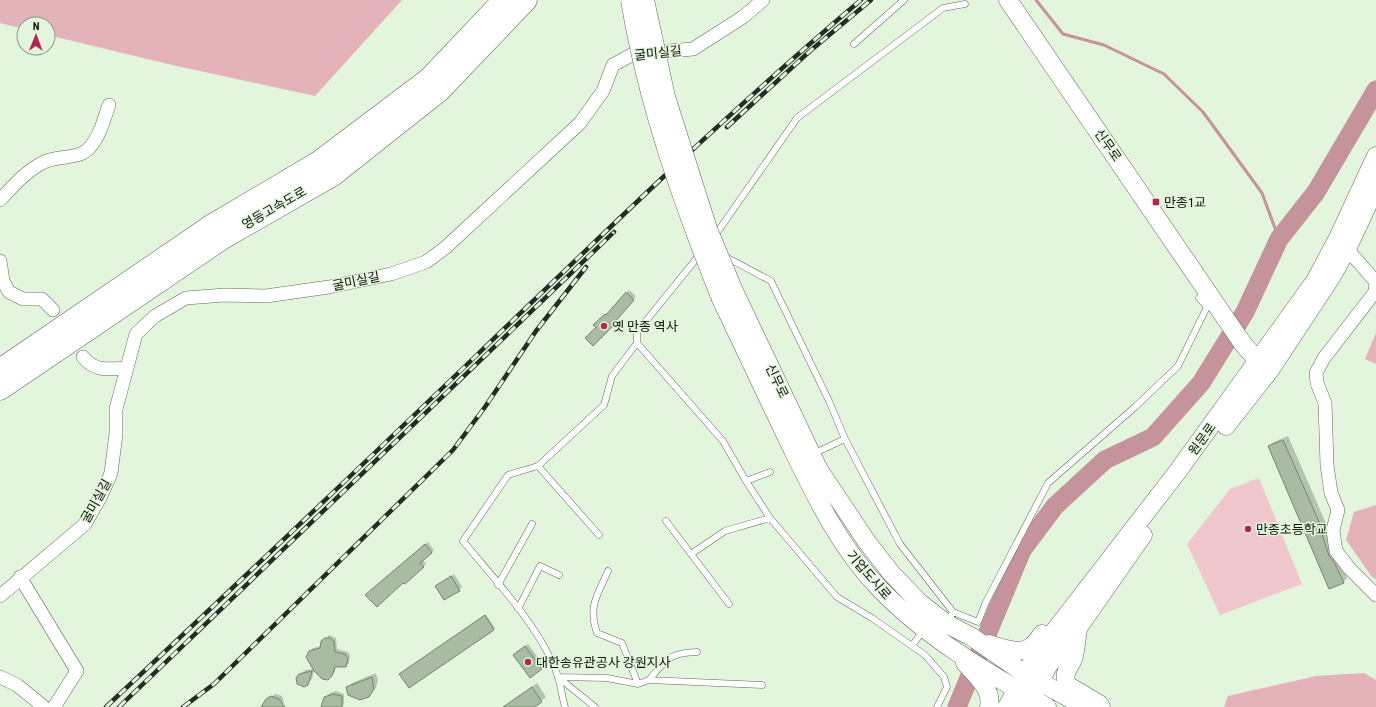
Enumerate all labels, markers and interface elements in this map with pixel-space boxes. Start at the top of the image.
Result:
north arrow [16,16,56,56]
text: N [33,20,40,33]
street label: 굴미실길 [633,43,683,63]
street label: 신무로 [1092,126,1124,164]
street label: 영동고속도로 [239,184,309,232]
place label: 만종1교 [1164,195,1206,210]
marker: 만종1교 [1151,197,1161,207]
street label: 굴미실길 [331,269,381,293]
place label: 옛 만종 역사 [612,319,678,334]
marker: 옛 만종 역사 [599,321,609,331]
street label: 신무로 [763,362,791,400]
street label: 원문로 [1185,420,1219,458]
street label: 굴미실길 [78,476,114,526]
place label: 만종초등학교 [1256,522,1328,537]
marker: 만종초등학교 [1243,524,1253,534]
street label: 기업도시로 [844,548,894,603]
place label: 대한송유관공사 강원지사 [536,655,671,670]
marker: 대한송유관공사 강원지사 [523,657,533,667]

